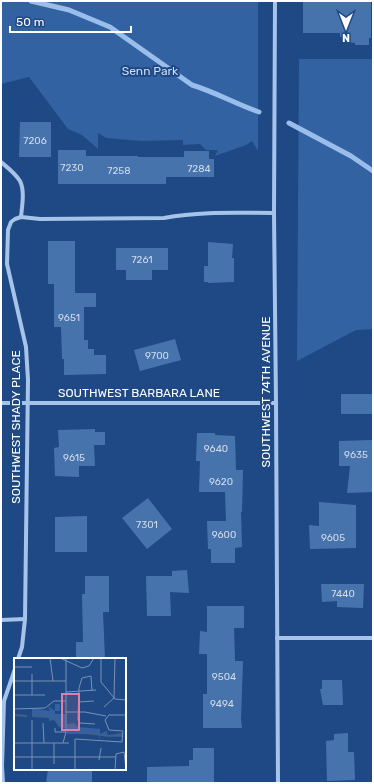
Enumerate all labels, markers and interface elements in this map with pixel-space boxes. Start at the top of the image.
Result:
scale bar [10,8,131,34]
north arrow [326,8,366,48]
text: 50 m [16,15,44,29]
text: N [342,31,350,44]
park label: Senn Park [122,64,179,78]
house number: 7206 [23,135,47,147]
house number: 7230 [60,162,84,174]
house number: 7284 [187,163,211,175]
house number: 7258 [107,165,131,177]
house number: 7261 [131,254,153,266]
house number: 9651 [58,312,80,324]
street label: SOUTHWEST 74TH AVENUE [259,316,273,468]
street label: SOUTHWEST SHADY PLACE [9,350,23,504]
house number: 9700 [145,350,169,362]
street label: SOUTHWEST BARBARA LANE [58,386,220,400]
house number: 9640 [204,443,228,455]
house number: 9635 [344,449,368,461]
house number: 9615 [63,452,85,464]
house number: 9620 [209,476,233,488]
house number: 7301 [136,519,158,531]
house number: 9600 [212,529,236,541]
house number: 9605 [321,532,345,544]
house number: 7440 [331,588,355,600]
inset map [14,658,126,770]
house number: 9504 [212,671,236,683]
house number: 9494 [210,698,234,710]

